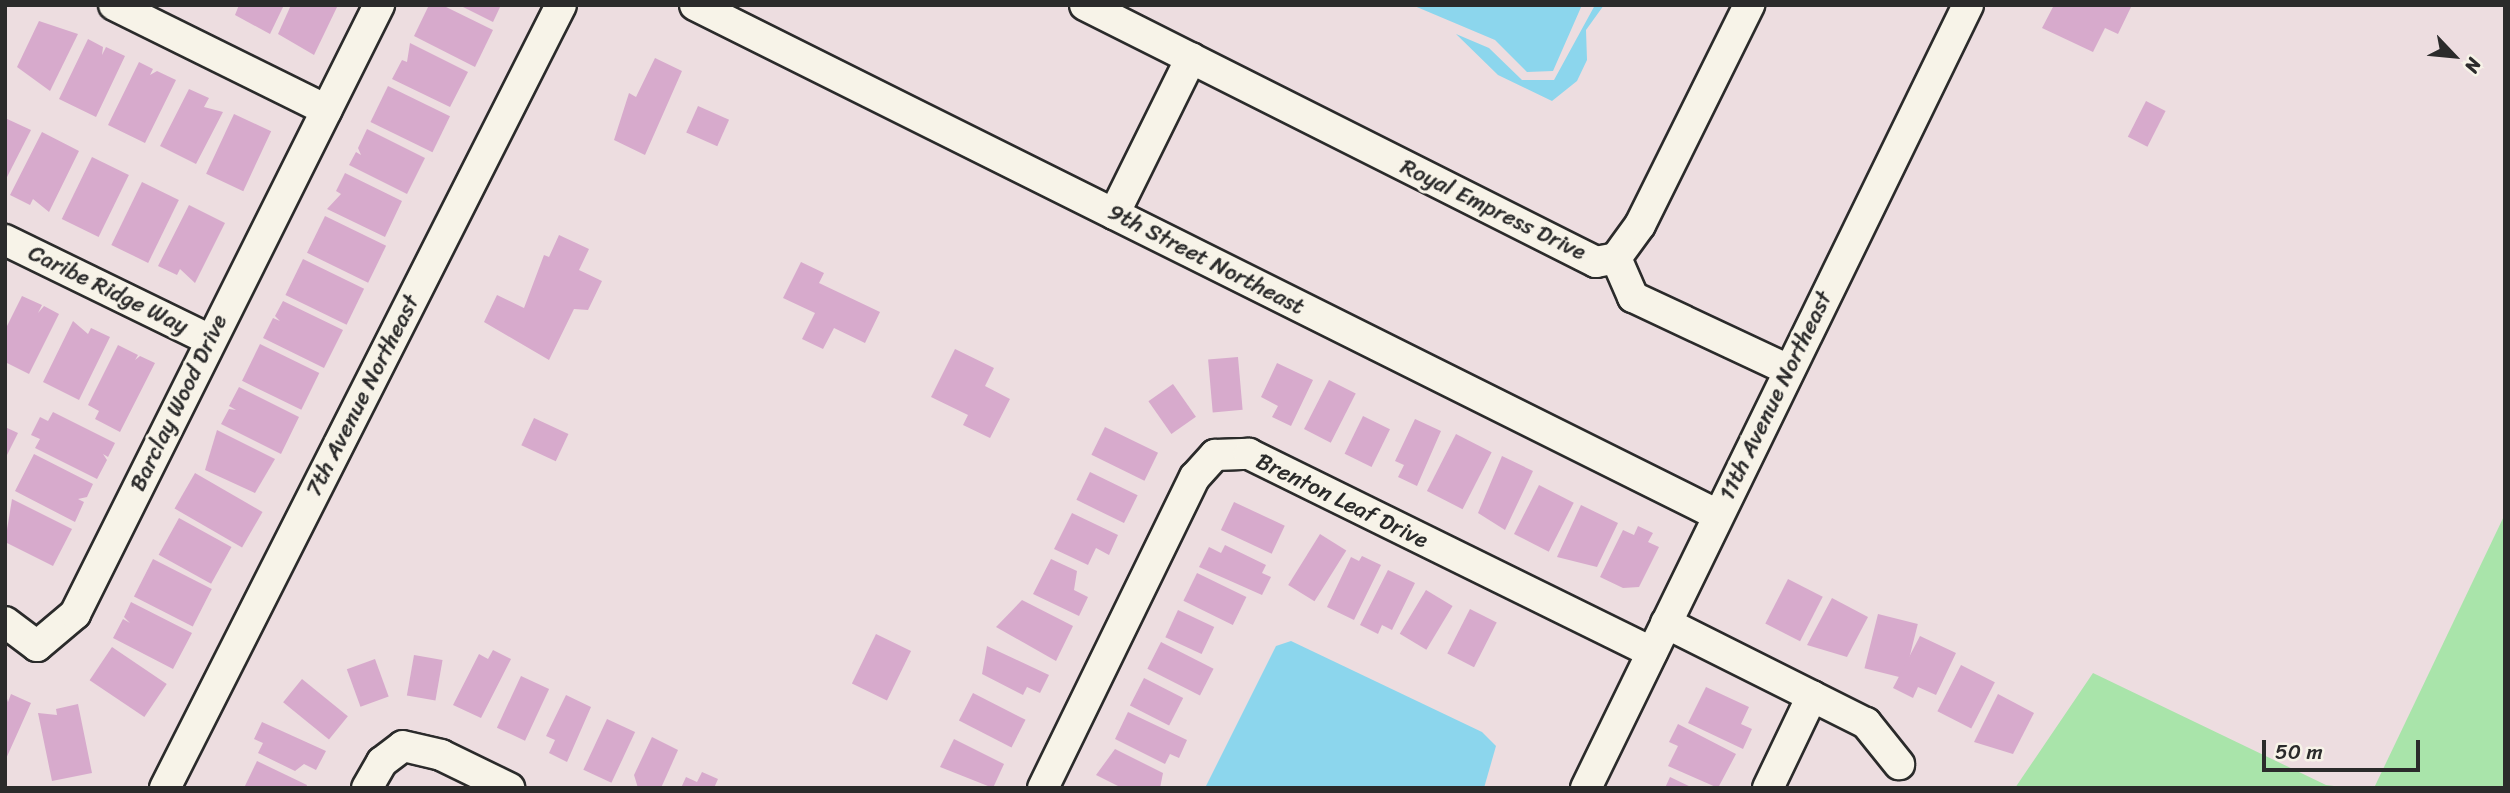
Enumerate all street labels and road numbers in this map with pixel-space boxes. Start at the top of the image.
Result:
street label: Royal Empress Drive [1395,153,1591,267]
street label: 9th Street Northeast [1103,198,1309,322]
street label: Caribe Ridge Way [24,239,192,341]
street label: 11th Avenue Northeast [1713,286,1839,506]
street label: 7th Avenue Northeast [300,290,426,502]
street label: Barclay Wood Drive [124,310,234,496]
street label: Brenton Leaf Drive [1251,447,1433,555]

